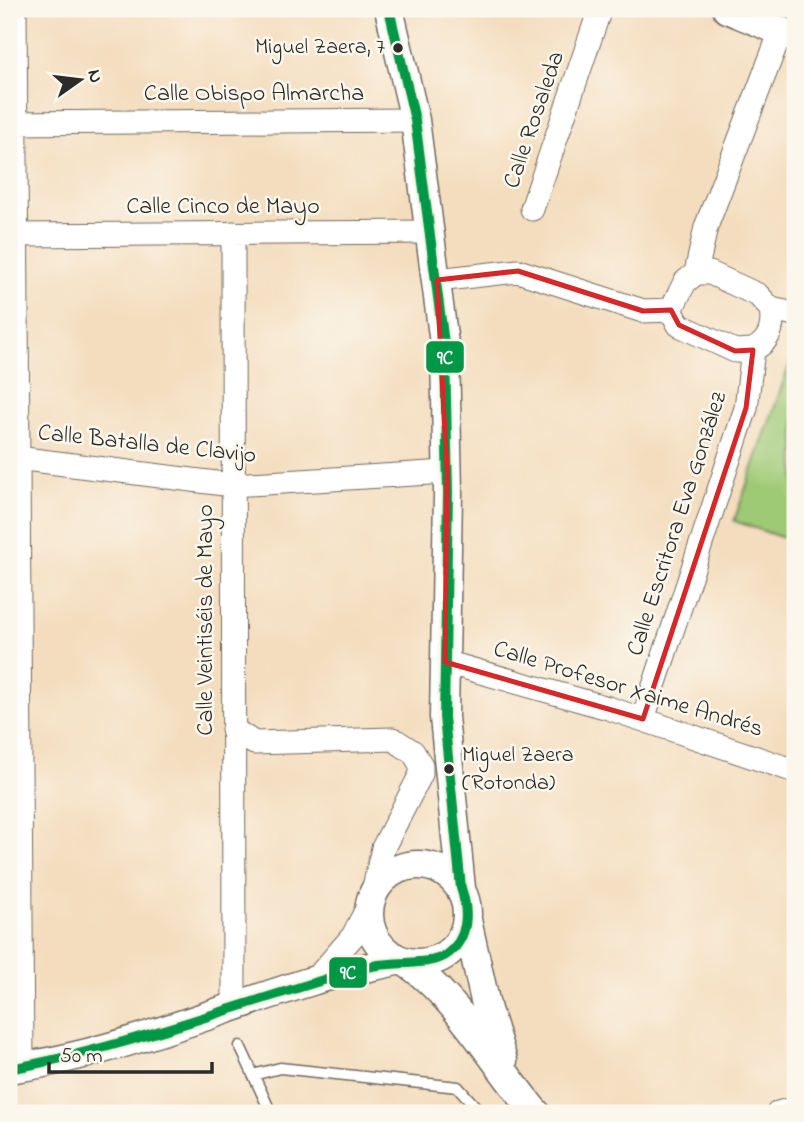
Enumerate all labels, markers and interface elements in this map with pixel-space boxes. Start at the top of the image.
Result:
place label: Miguel Zaera, 7 [255,32,385,65]
marker: Miguel Zaera, 7 [391,41,405,55]
north arrow [46,46,116,116]
street label: Calle Rosaleda [495,47,575,193]
text: N [79,67,109,86]
street label: Calle Obispo Almarcha [144,77,364,112]
street label: Calle Cinco de Mayo [126,190,320,226]
line badge: 9C [425,340,465,374]
text: 9C [436,346,454,373]
street label: Calle Escritora Eva González [619,386,738,661]
street label: Calle Batalla de Clavijo [36,416,258,474]
street label: Calle Veintiséis de Mayo [189,504,225,736]
street label: Calle Profesor Xaime Andrés [489,632,767,748]
place label: Miguel Zaera (Rotonda) [462,740,574,800]
marker: Miguel Zaera (Rotonda) [442,762,456,776]
line badge: 9C [328,956,368,989]
text: 9C [339,961,357,988]
scale bar [49,1031,212,1075]
text: 50 m [60,1042,103,1072]

